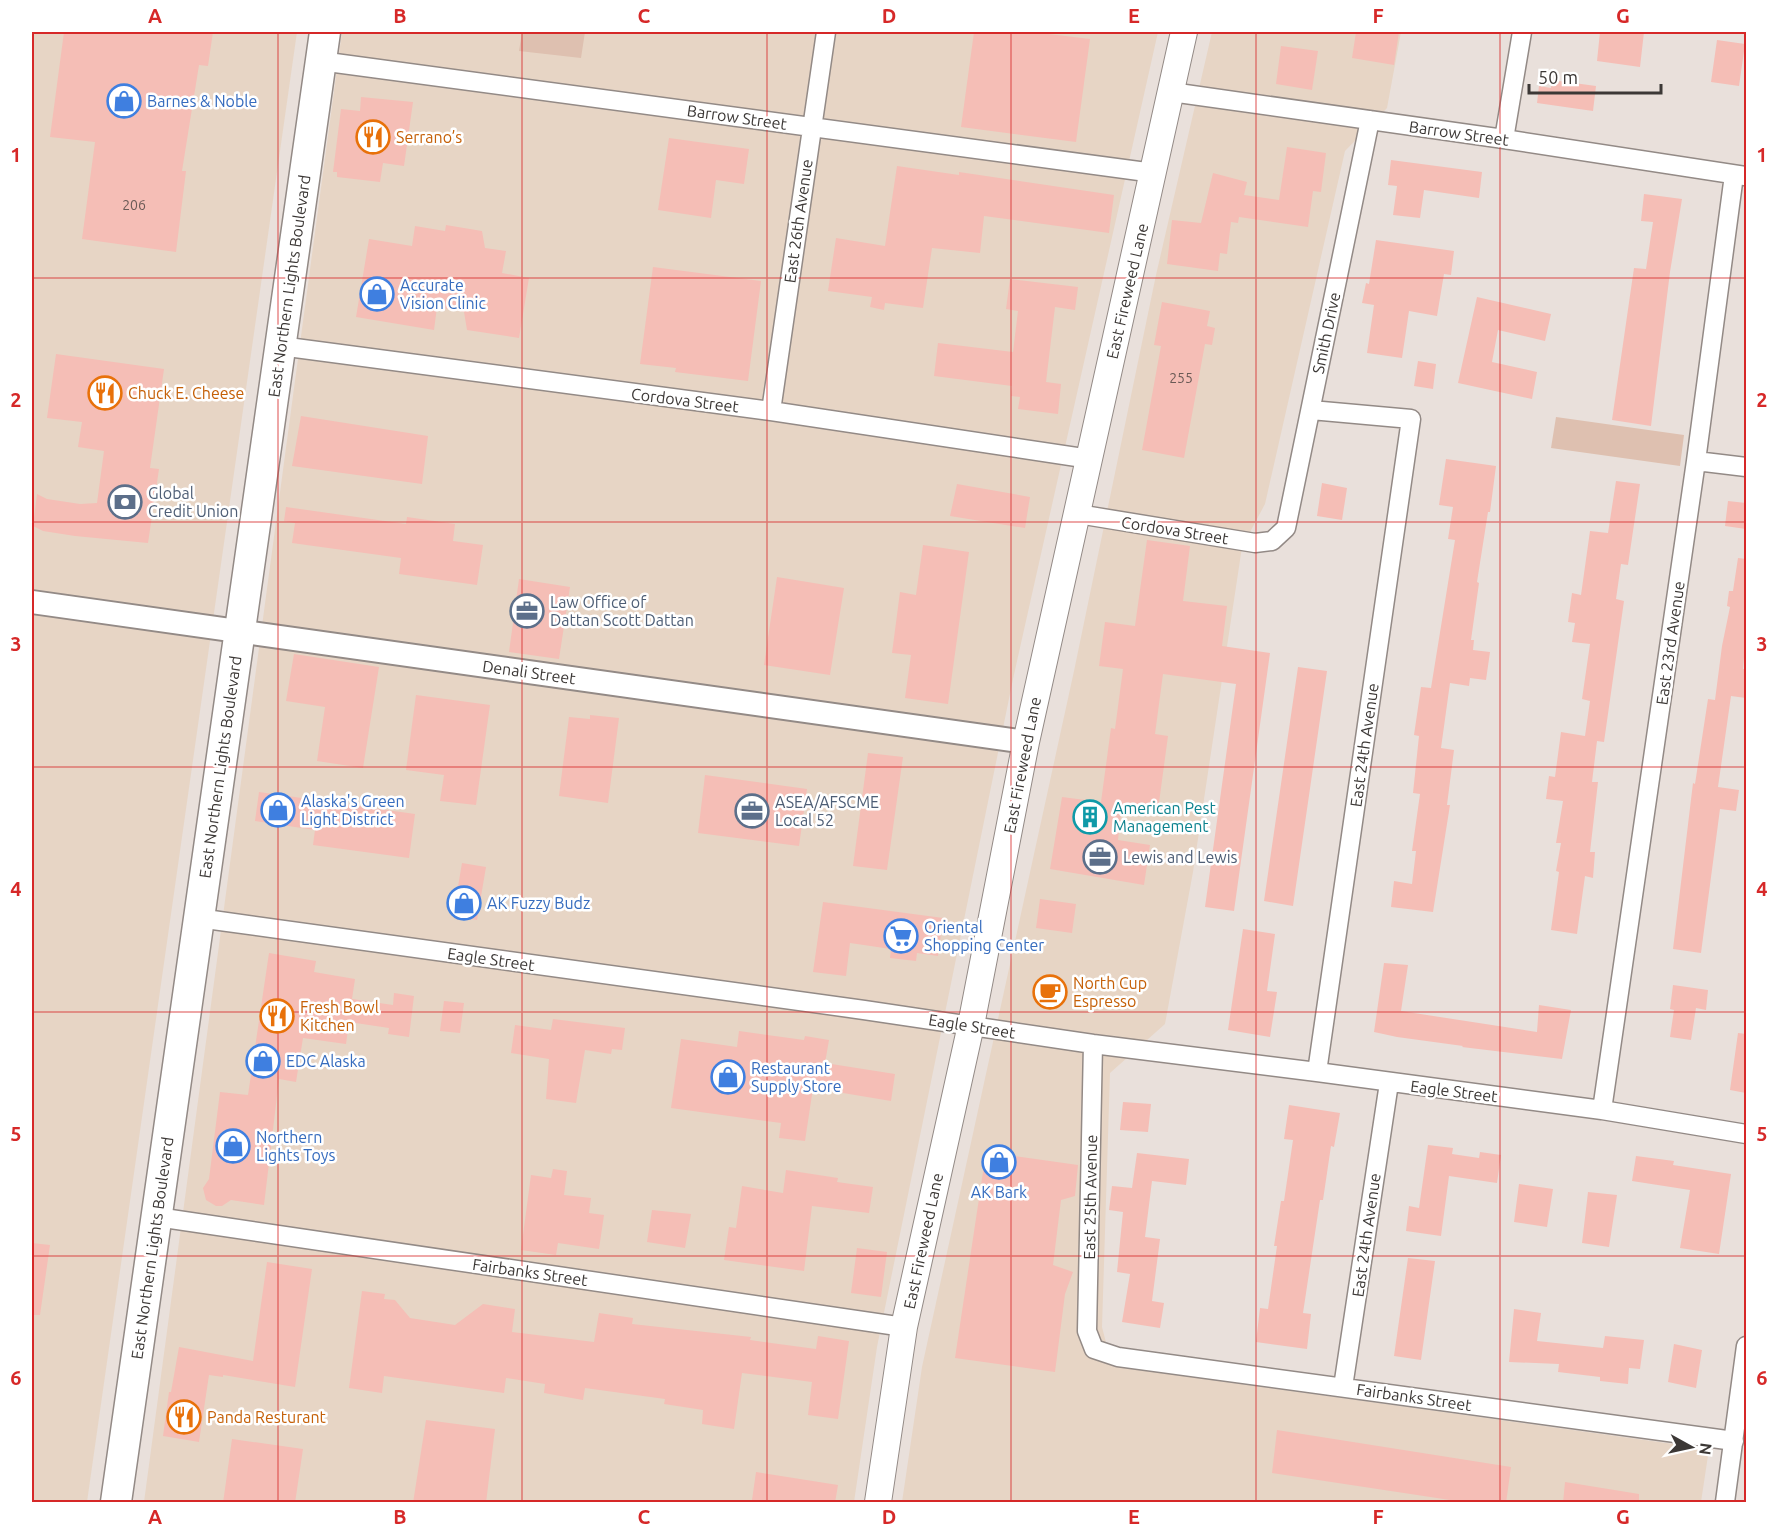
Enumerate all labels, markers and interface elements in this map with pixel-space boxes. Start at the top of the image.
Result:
text: A [148,4,162,27]
text: B [393,4,407,27]
text: C [638,4,651,27]
text: D [882,4,896,27]
text: E [1128,4,1140,27]
text: F [1372,4,1384,27]
text: G [1616,4,1630,27]
scale bar [1529,57,1661,95]
text: 50 m [1538,67,1578,87]
shop icon: Barnes & Noble [106,83,142,119]
place label: Barnes & Noble [147,92,257,110]
street label: Barrow Street [686,101,789,133]
street label: Barrow Street [1408,117,1511,149]
restaurant icon: Serrano’s [355,119,391,155]
place label: Serrano’s [396,128,462,146]
text: 1 [10,143,22,166]
text: 1 [1756,143,1768,166]
street label: East 26th Avenue [780,158,816,284]
street label: East Northern Lights Boulevard [264,174,314,398]
house number: 206 [122,197,146,213]
street label: East Fireweed Lane [1103,221,1151,361]
shop icon: Accurate Vision Clinic [359,276,395,312]
place label: Accurate Vision Clinic [400,276,486,312]
street label: Smith Drive [1309,291,1343,375]
house number: 255 [1169,370,1193,386]
restaurant icon: Chuck E. Cheese [87,375,123,411]
place label: Chuck E. Cheese [128,384,244,402]
street label: Cordova Street [630,384,741,416]
text: 2 [10,388,22,411]
text: 2 [1756,388,1768,411]
bank icon: Global Credit Union [107,484,143,520]
place label: Global Credit Union [148,484,238,520]
street label: Cordova Street [1120,513,1231,547]
street label: East 23rd Avenue [1652,580,1688,706]
office icon: Law Office of Dattan Scott Dattan [509,593,545,629]
place label: Law Office of Dattan Scott Dattan [550,593,694,629]
text: 3 [10,632,22,655]
text: 3 [1756,632,1768,655]
street label: East Northern Lights Boulevard [195,655,245,879]
street label: Denali Street [481,657,577,688]
street label: East 24th Avenue [1346,682,1382,808]
street label: East Fireweed Lane [1000,695,1044,835]
shop icon: Alaska's Green Light District [260,792,296,828]
place label: Alaska's Green Light District [301,792,405,828]
office icon: ASEA/AFSCME Local 52 [734,793,770,829]
place label: ASEA/AFSCME Local 52 [775,793,879,829]
building icon: American Pest Management [1072,799,1108,835]
place label: American Pest Management [1113,799,1216,835]
office icon: Lewis and Lewis [1082,839,1118,875]
place label: Lewis and Lewis [1123,848,1238,866]
text: 4 [10,877,22,900]
text: 4 [1756,877,1768,900]
shop icon: AK Fuzzy Budz [446,885,482,921]
place label: AK Fuzzy Budz [487,894,590,912]
supermarket icon: Oriental Shopping Center [883,918,919,954]
place label: Oriental Shopping Center [924,918,1044,954]
street label: Eagle Street [446,944,536,974]
cafe icon: North Cup Espresso [1032,974,1068,1010]
place label: North Cup Espresso [1073,974,1147,1010]
restaurant icon: Fresh Bowl Kitchen [259,998,295,1034]
place label: Fresh Bowl Kitchen [300,998,379,1034]
street label: Eagle Street [927,1010,1017,1042]
shop icon: EDC Alaska [245,1043,281,1079]
place label: EDC Alaska [286,1052,366,1070]
shop icon: Restaurant Supply Store [710,1059,746,1095]
place label: Restaurant Supply Store [751,1059,842,1095]
street label: Eagle Street [1409,1077,1499,1105]
text: 5 [10,1122,22,1145]
text: 5 [1756,1122,1768,1145]
shop icon: Northern Lights Toys [215,1128,251,1164]
place label: Northern Lights Toys [256,1128,335,1164]
street label: East 25th Avenue [1080,1134,1100,1260]
street label: East Northern Lights Boulevard [127,1136,177,1360]
shop icon: AK Bark [981,1144,1017,1180]
street label: East Fireweed Lane [900,1171,946,1311]
street label: East 24th Avenue [1348,1172,1384,1298]
place label: AK Bark [971,1183,1027,1201]
street label: Fairbanks Street [471,1255,589,1289]
text: 6 [10,1366,22,1389]
text: 6 [1756,1366,1768,1389]
street label: Fairbanks Street [1355,1380,1473,1414]
restaurant icon: Panda Resturant [166,1399,202,1435]
place label: Panda Resturant [207,1408,327,1426]
north arrow [1661,1417,1721,1477]
text: N [1696,1442,1716,1456]
text: A [148,1505,162,1528]
text: B [393,1505,407,1528]
text: C [638,1505,651,1528]
text: D [882,1505,896,1528]
text: E [1128,1505,1140,1528]
text: F [1372,1505,1384,1528]
text: G [1616,1505,1630,1528]

